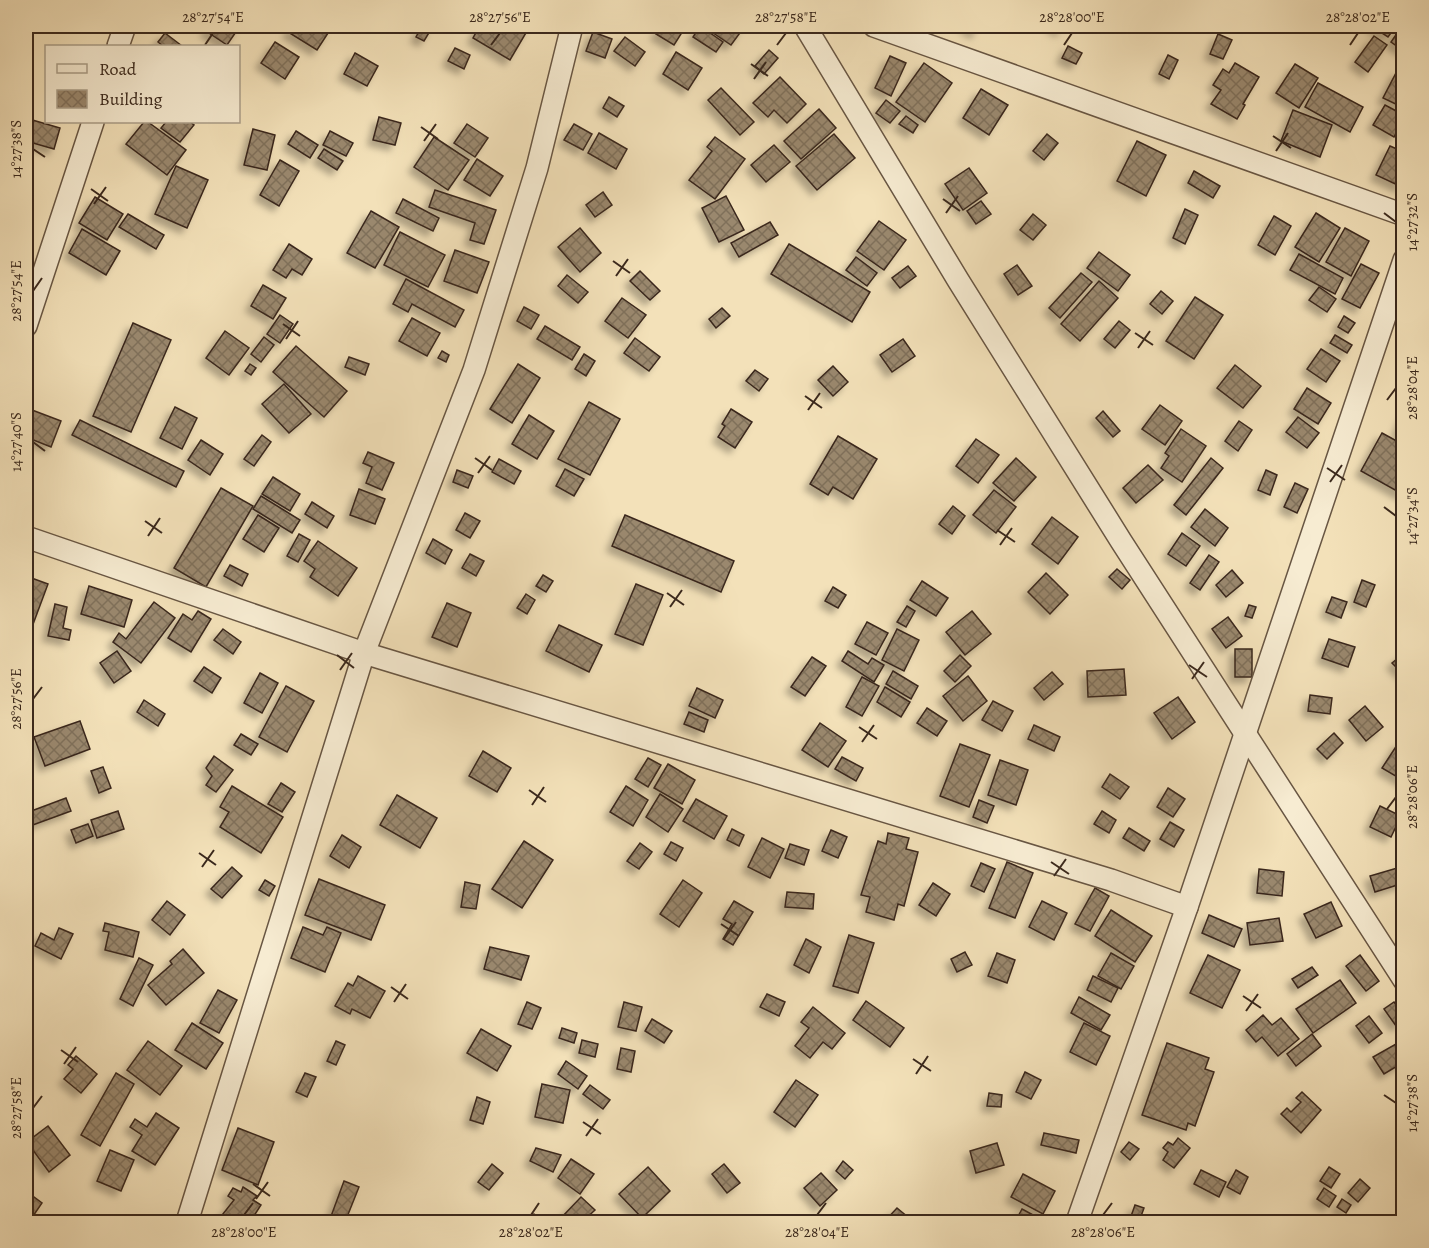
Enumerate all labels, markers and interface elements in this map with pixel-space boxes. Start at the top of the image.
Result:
text: 28°27'54"E [182,7,244,27]
text: 28°27'56"E [469,7,531,27]
text: 28°27'58"E [755,7,817,27]
text: 28°28'00"E [1039,7,1105,27]
text: 28°28'02"E [1326,7,1390,27]
legend [45,45,240,123]
text: Road [99,57,137,81]
text: Building [99,87,163,111]
text: 14°27'38"S [6,120,26,178]
text: 14°27'32"S [1402,193,1422,251]
text: 28°27'54"E [6,260,26,322]
text: 28°28'04"E [1402,356,1422,420]
text: 14°27'40"S [6,412,26,472]
text: 14°27'34"S [1402,487,1422,545]
text: 28°27'56"E [6,668,26,730]
text: 28°28'06"E [1402,765,1422,829]
text: 14°27'38"S [1402,1074,1422,1132]
text: 28°27'58"E [6,1077,26,1139]
text: 28°28'00"E [211,1222,277,1242]
text: 28°28'02"E [499,1222,563,1242]
text: 28°28'04"E [785,1222,849,1242]
text: 28°28'06"E [1071,1222,1135,1242]

